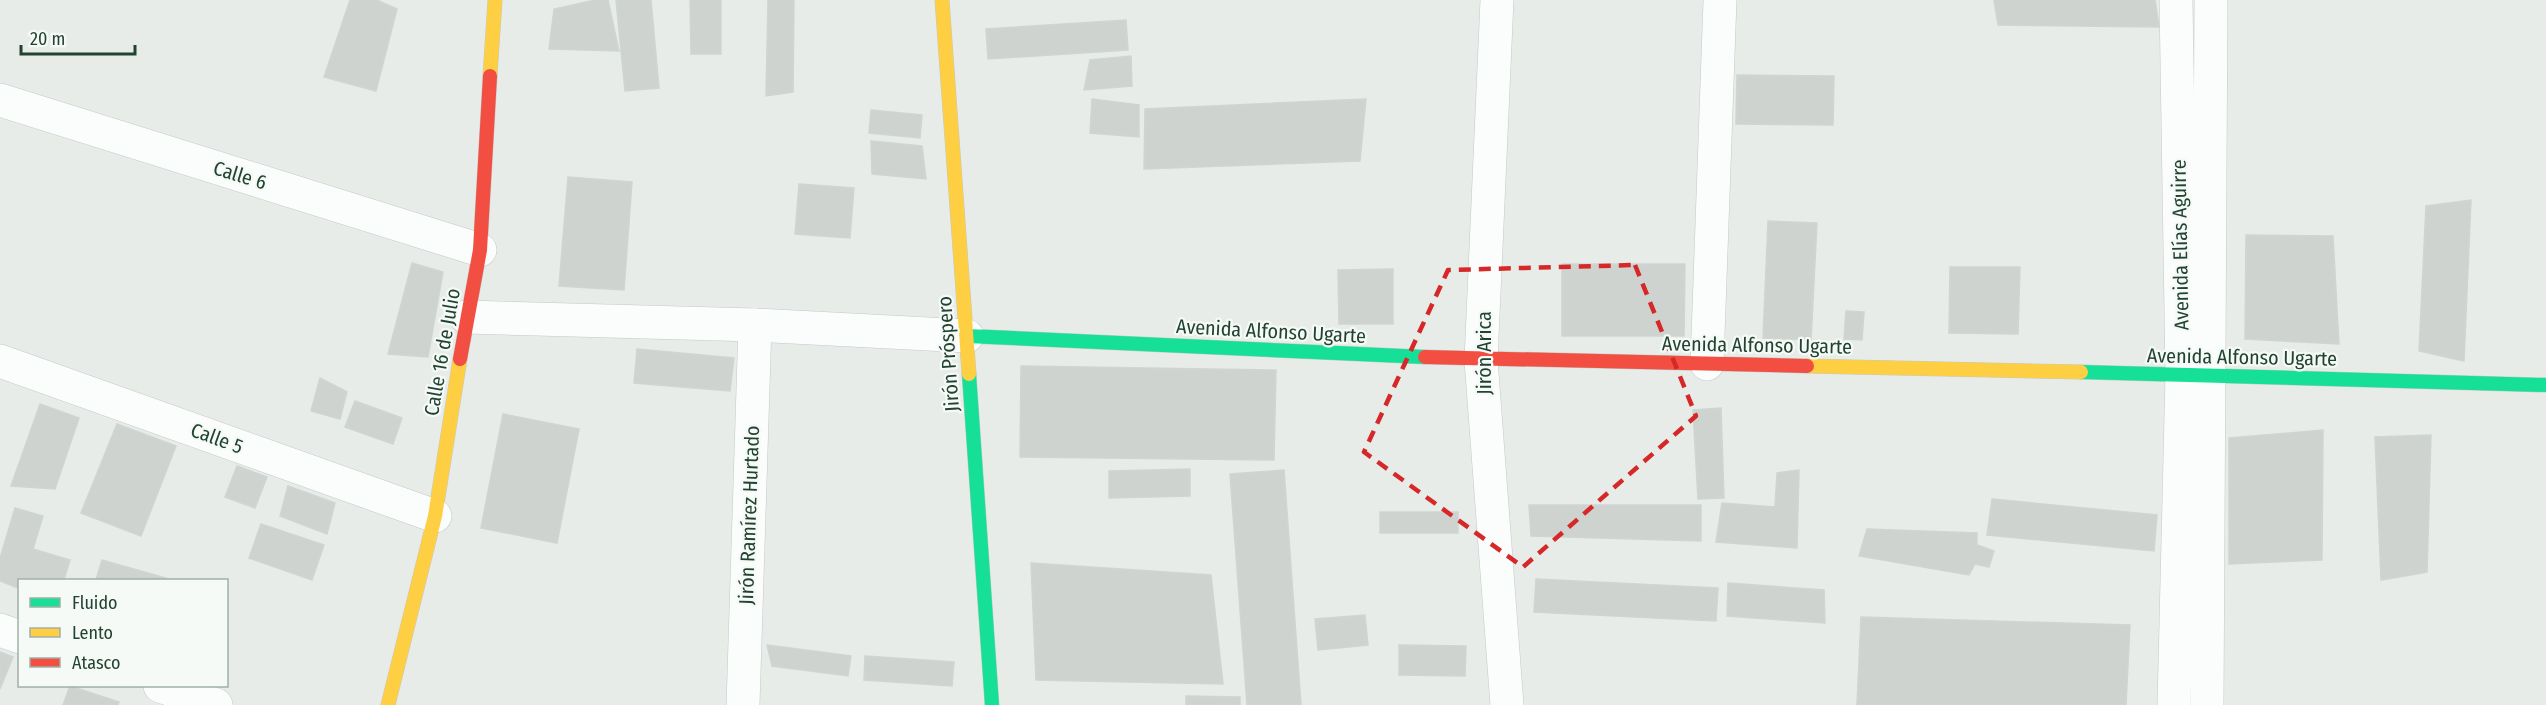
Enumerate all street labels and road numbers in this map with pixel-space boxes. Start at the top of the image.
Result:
street label: Calle 6 [210,156,270,194]
street label: Avenida Elías Aguirre [2167,159,2193,331]
street label: Calle 16 de Julio [419,286,465,418]
street label: Jirón Próspero [932,295,964,413]
street label: Jirón Arica [1472,311,1496,395]
street label: Avenida Alfonso Ugarte [1175,314,1367,348]
street label: Avenida Alfonso Ugarte [1662,331,1852,359]
street label: Avenida Alfonso Ugarte [2147,343,2337,371]
street label: Calle 5 [188,418,246,458]
street label: Jirón Ramírez Hurtado [734,425,764,605]

